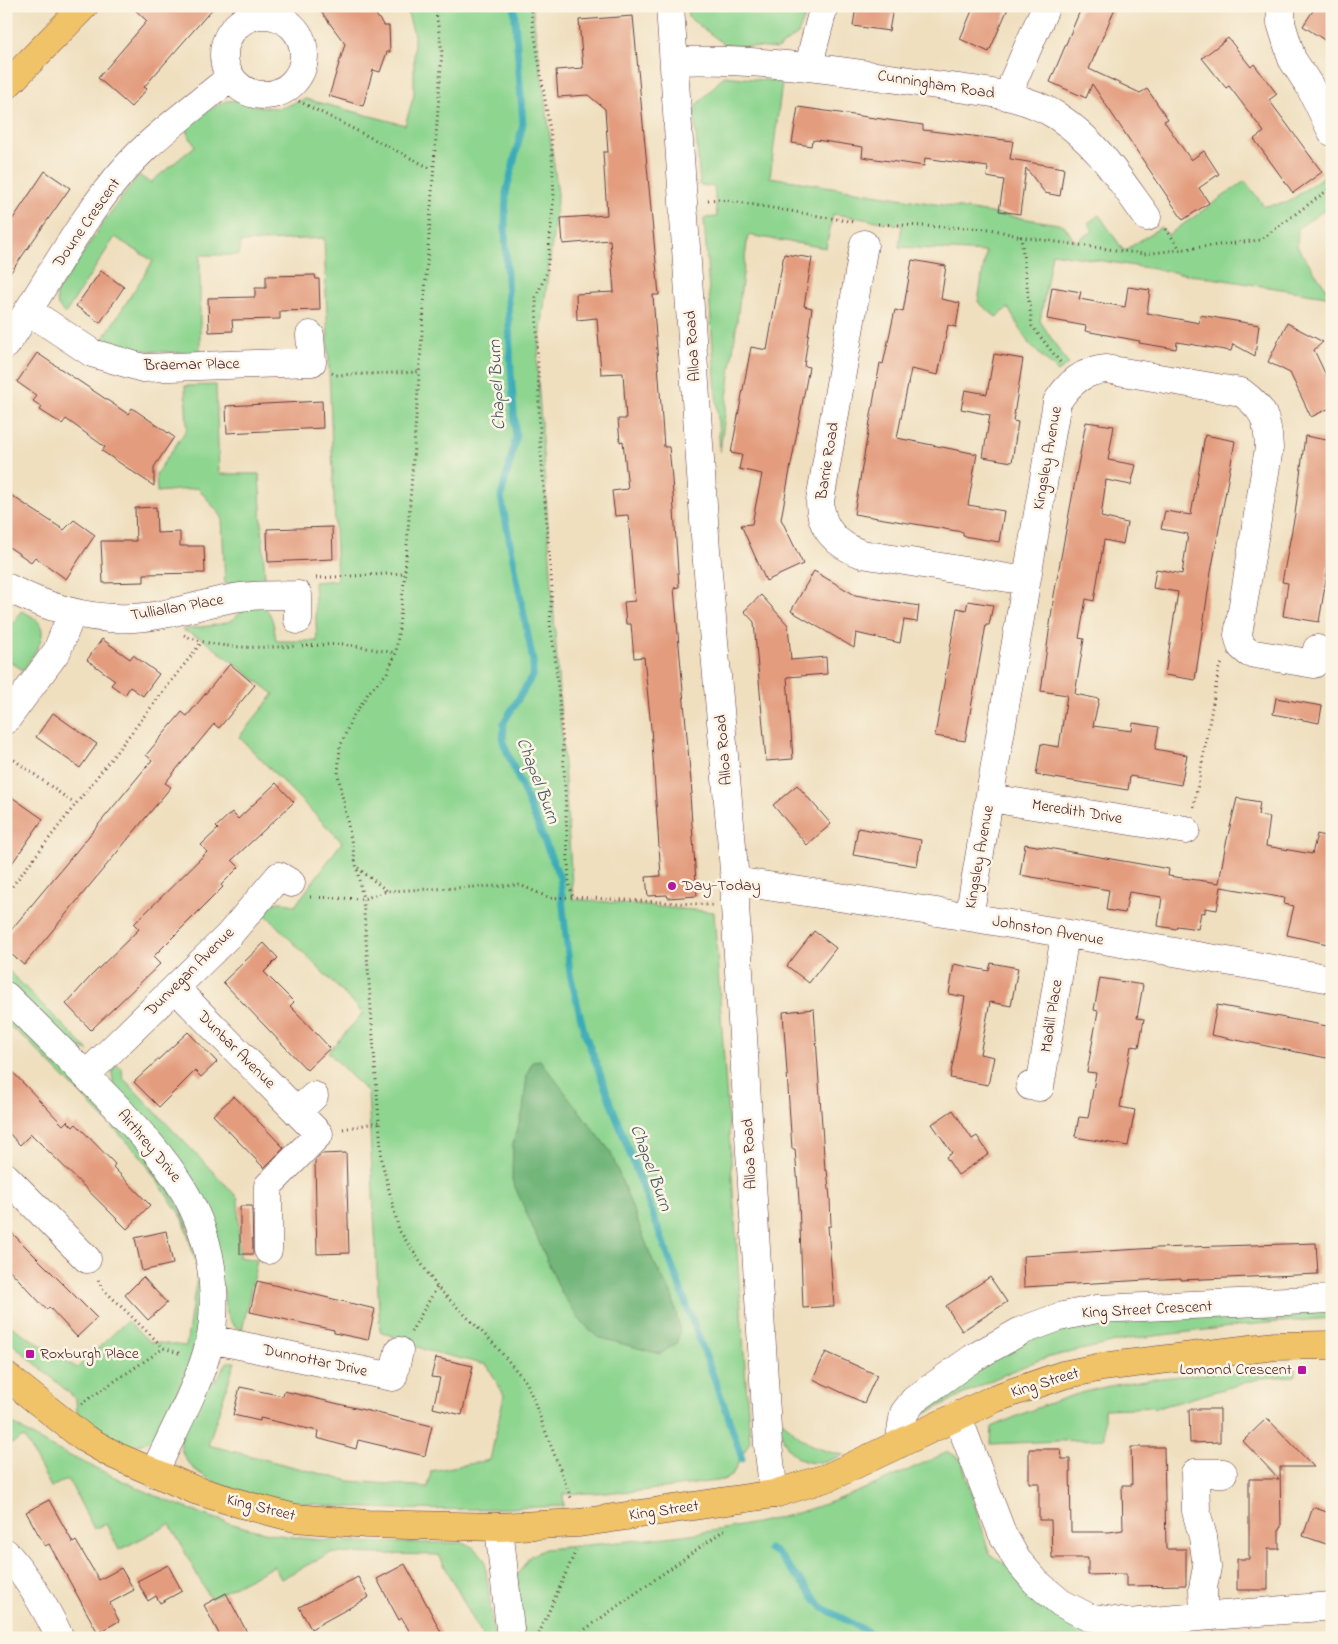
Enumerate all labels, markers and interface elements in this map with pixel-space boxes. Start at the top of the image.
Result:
street label: Cunningham Road [876,64,996,106]
street label: Doune Crescent [47,173,127,274]
street label: Alloa Road [679,310,707,382]
water label: Chapel Burn [483,338,513,431]
street label: Braemar Place [143,352,241,378]
street label: Kingsley Avenue [1027,404,1069,512]
street label: Barrie Road [810,421,846,502]
street label: Tulliallan Place [129,588,226,628]
street label: Alloa Road [709,714,739,786]
water label: Chapel Burn [509,734,566,829]
street label: Meredith Drive [1030,793,1125,831]
street label: Kingsley Avenue [959,803,1001,911]
place label: Day-Today [681,874,761,898]
marker: Day-Today [666,880,678,892]
street label: Johnston Avenue [990,909,1106,953]
street label: Dunvegan Avenue [139,921,241,1023]
street label: Madill Place [1034,977,1070,1054]
street label: Dunbar Avenue [191,1005,281,1095]
street label: Airthrey Drive [111,1104,187,1188]
street label: Alloa Road [736,1118,764,1190]
water label: Chapel Burn [622,1121,678,1216]
street label: King Street Crescent [1081,1295,1213,1325]
street label: Dunnottar Drive [259,1338,370,1384]
place label: Roxburgh Place [40,1342,140,1366]
marker: Roxburgh Place [24,1348,36,1360]
place label: Lomond Crescent [1180,1358,1293,1382]
street label: King Street [1008,1361,1083,1405]
marker: Lomond Crescent [1296,1364,1308,1376]
street label: King Street [224,1488,298,1528]
street label: King Street [628,1494,701,1528]

